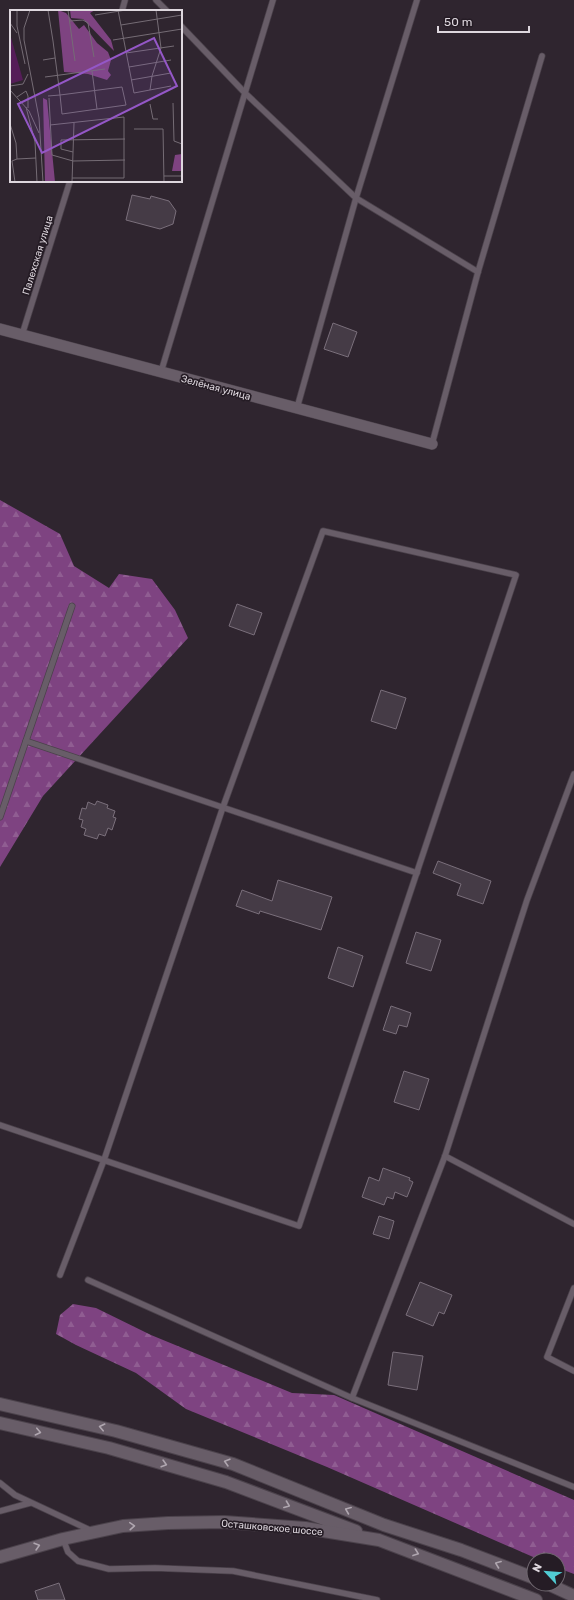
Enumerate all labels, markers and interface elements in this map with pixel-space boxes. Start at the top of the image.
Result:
scale bar [438,8,529,34]
inset map [10,10,182,182]
text: 50 m [444,15,472,29]
street label: Палехская улица [20,214,56,297]
street label: Зелёная улица [180,373,252,403]
one-way arrow [99,1424,105,1432]
one-way arrow [35,1427,41,1435]
one-way arrow [224,1458,231,1467]
one-way arrow [160,1459,167,1468]
one-way arrow [284,1500,291,1509]
one-way arrow [345,1507,353,1515]
street label: Осташковское шоссе [221,1518,324,1538]
one-way arrow [129,1521,135,1530]
one-way arrow [34,1542,41,1551]
one-way arrow [412,1549,419,1557]
north arrow [526,1552,566,1592]
one-way arrow [494,1561,501,1569]
text: N [530,1561,545,1574]

